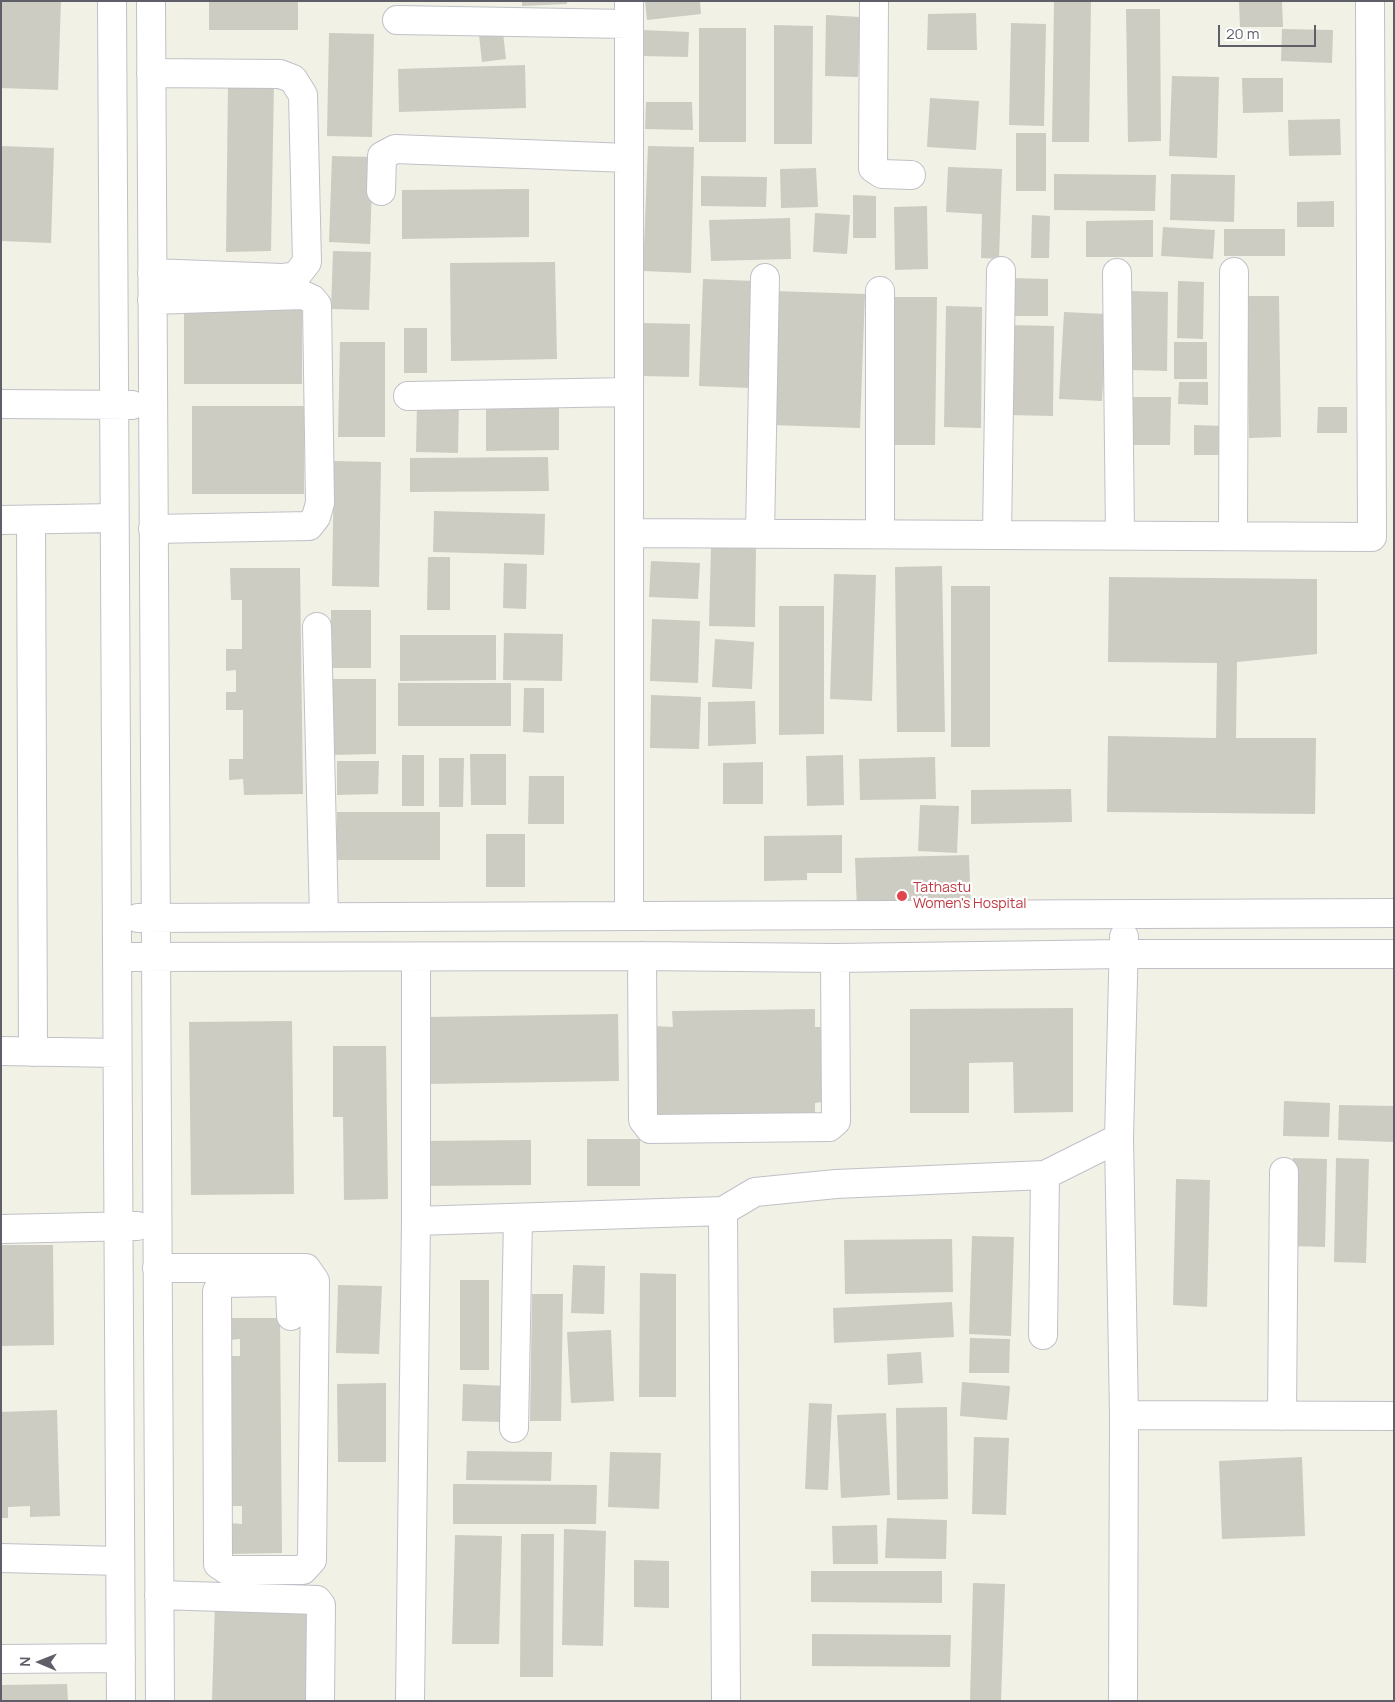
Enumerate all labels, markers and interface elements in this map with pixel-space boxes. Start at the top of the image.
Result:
scale bar [1220,15,1318,47]
text: 20 m [1226,23,1259,44]
place label: Tathastu Women's Hospital [913,880,1026,912]
marker: Tathastu Women's Hospital [895,889,909,903]
north arrow [15,1637,65,1687]
text: N [15,1657,34,1667]

